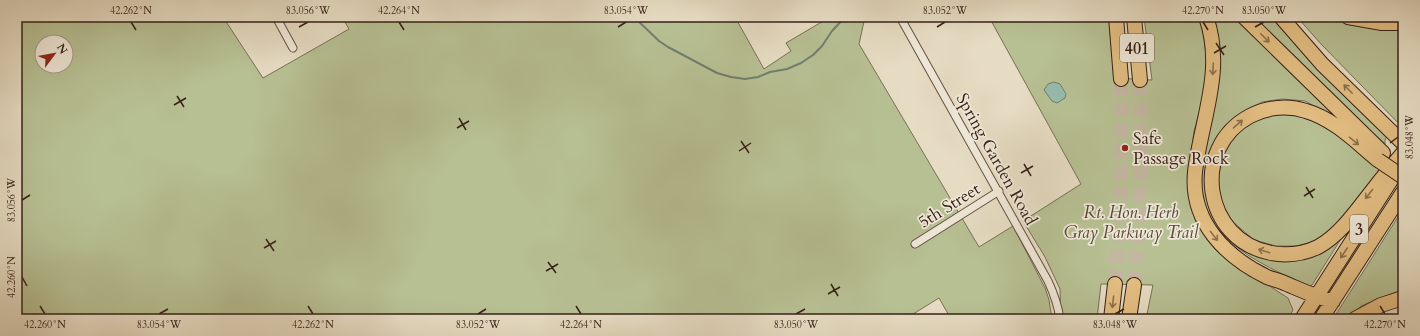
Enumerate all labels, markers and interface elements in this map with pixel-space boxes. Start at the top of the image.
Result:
text: 42.262°N [110,4,152,18]
text: 83.056°W [286,4,331,18]
text: 42.264°N [378,4,420,18]
text: 83.054°W [604,4,649,18]
text: 83.052°W [923,4,968,18]
text: 42.270°N [1182,4,1224,18]
text: 83.050°W [1242,4,1287,18]
one-way arrow [1260,33,1270,43]
north arrow [34,34,74,74]
road number: 401 [1120,34,1154,62]
text: N [53,41,71,57]
one-way arrow [1209,62,1217,75]
one-way arrow [1343,84,1353,94]
street label: Spring Garden Road [951,89,1042,229]
text: 83.048°W [1403,114,1417,159]
one-way arrow [1232,120,1243,129]
place label: Safe Passage Rock [1133,127,1230,170]
one-way arrow [1349,136,1360,145]
marker: Safe Passage Rock [1120,143,1130,153]
text: 83.056°W [5,177,19,222]
street label: 5th Street [914,177,985,233]
one-way arrow [1365,189,1374,200]
park label: Rt. Hon. Herb Gray Parkway Trail [1064,201,1199,244]
road number: 3 [1350,215,1368,243]
one-way arrow [1209,231,1218,242]
one-way arrow [1257,247,1270,254]
one-way arrow [1340,247,1348,258]
text: 42.260°N [5,256,19,298]
one-way arrow [1109,295,1116,308]
text: 42.260°N [24,318,66,332]
text: 83.054°W [137,318,182,332]
text: 42.262°N [292,318,334,332]
text: 83.052°W [456,318,501,332]
text: 42.264°N [560,318,602,332]
text: 83.050°W [774,318,819,332]
text: 83.048°W [1093,318,1138,332]
text: 42.270°N [1364,318,1406,332]

